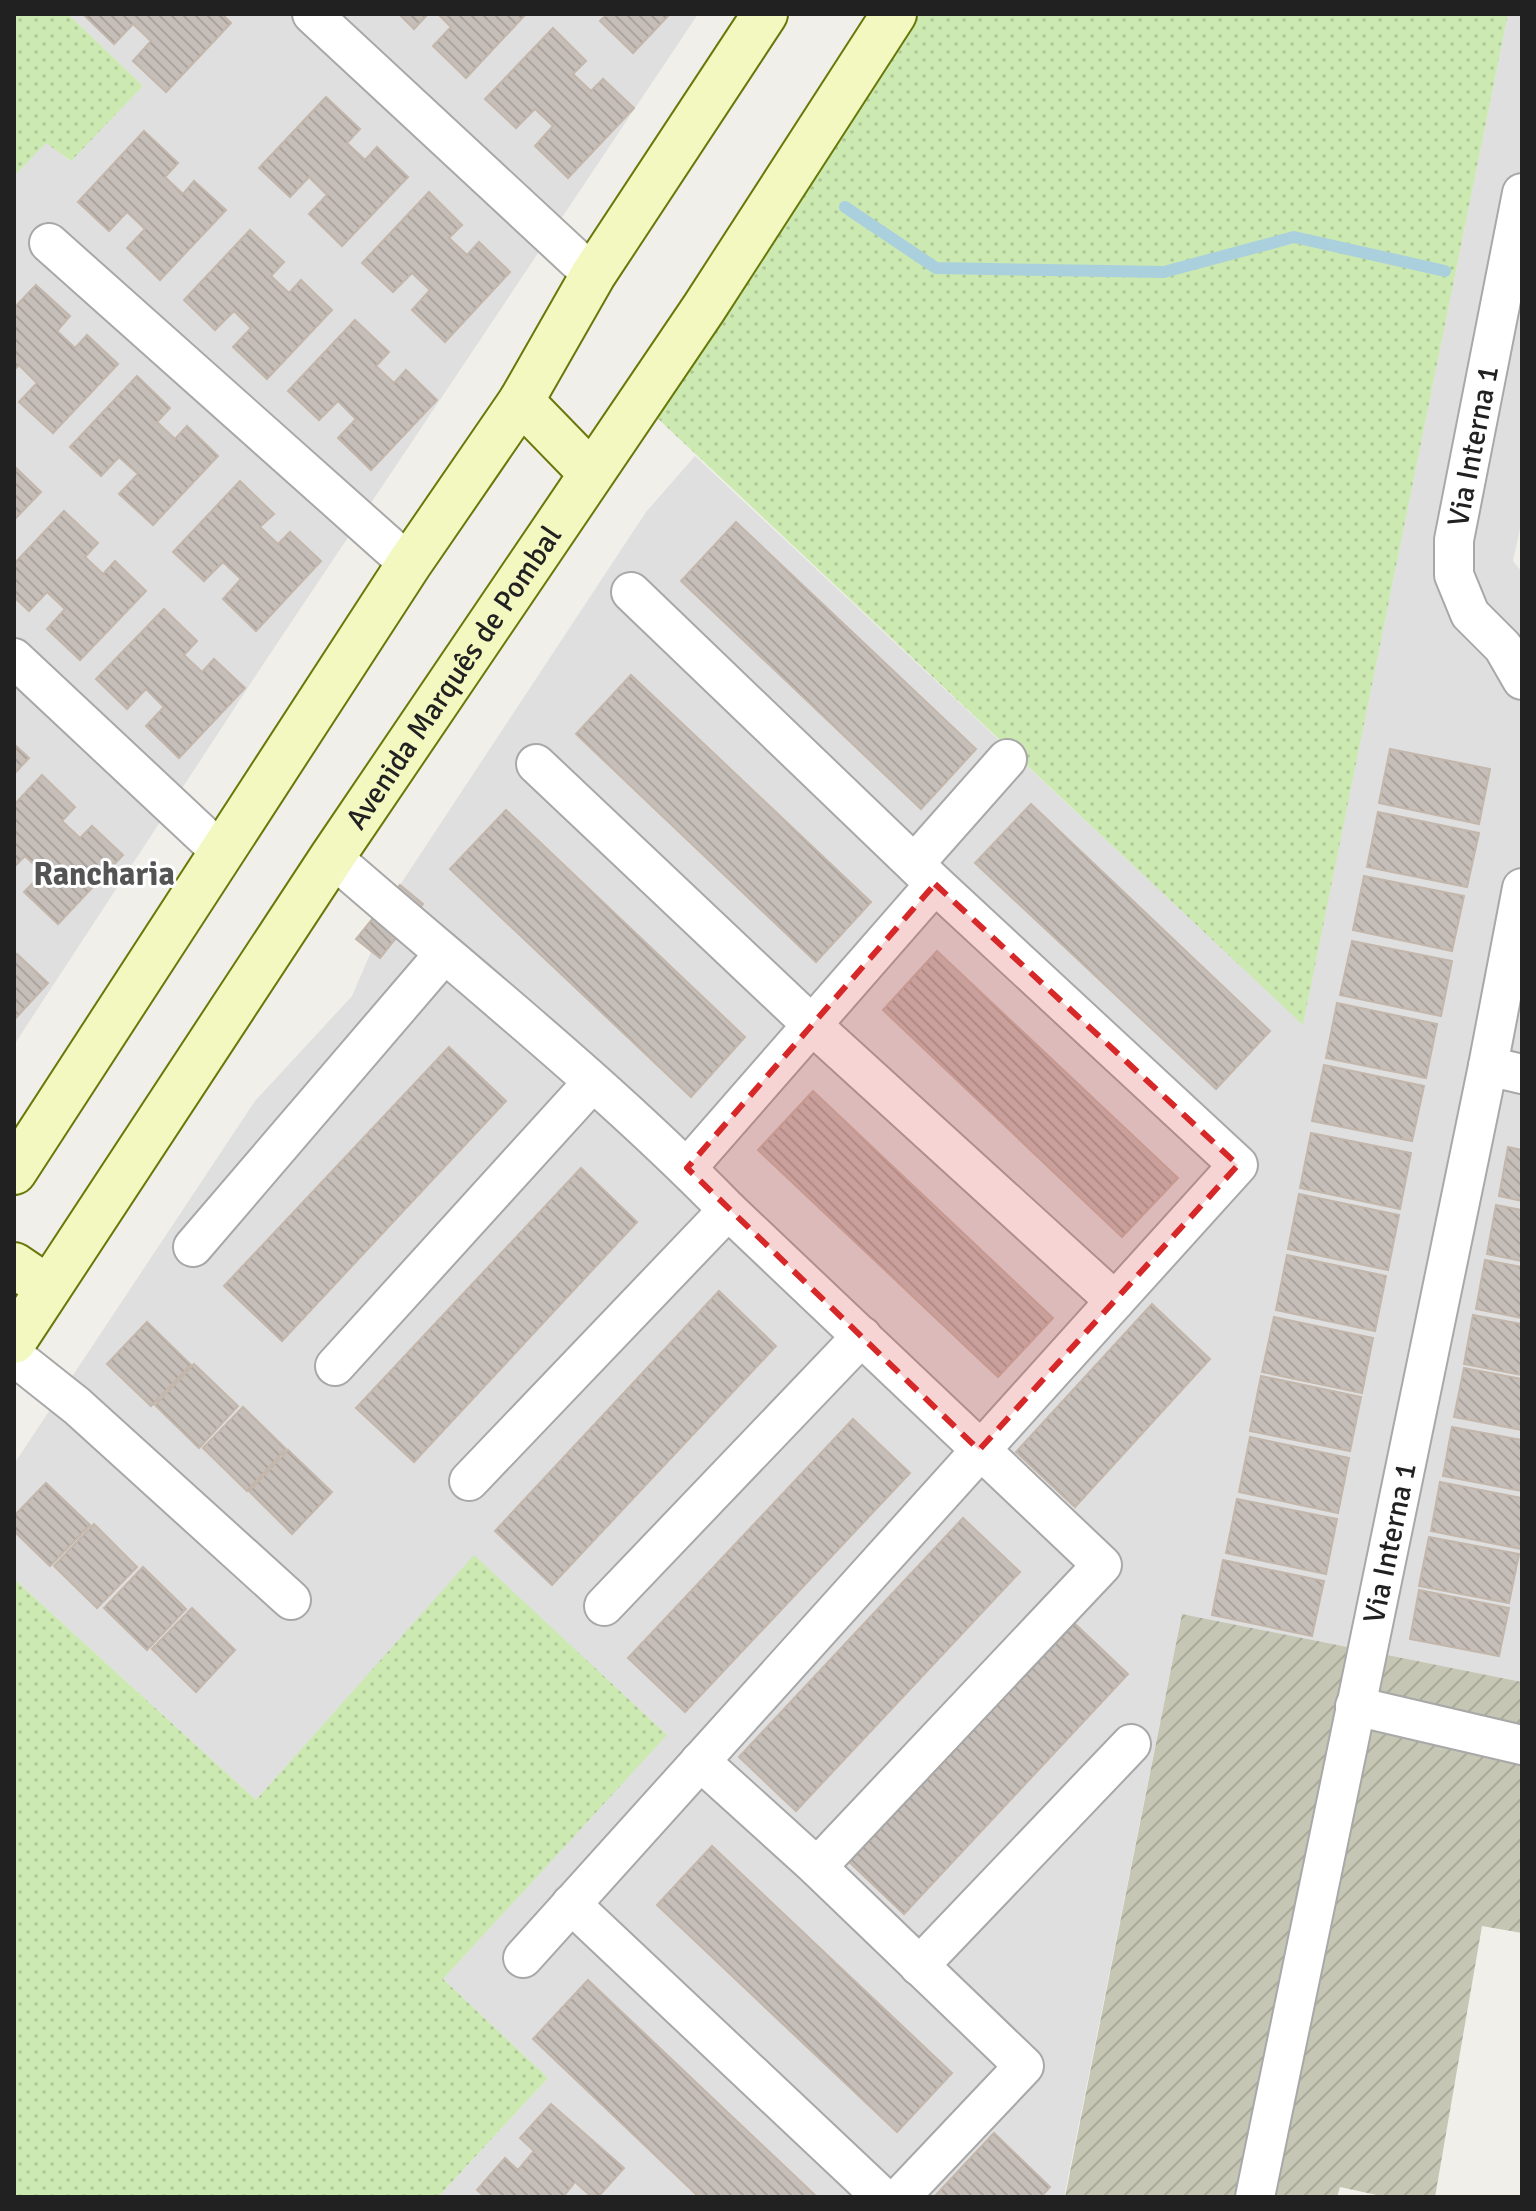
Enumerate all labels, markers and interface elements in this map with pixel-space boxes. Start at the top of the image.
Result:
street label: Via Interna 1 [1440,363,1507,530]
street label: Avenida Marquês de Pombal [338,519,570,837]
district label: Rancharia [33,855,175,894]
street label: Via Interna 1 [1356,1459,1425,1626]

